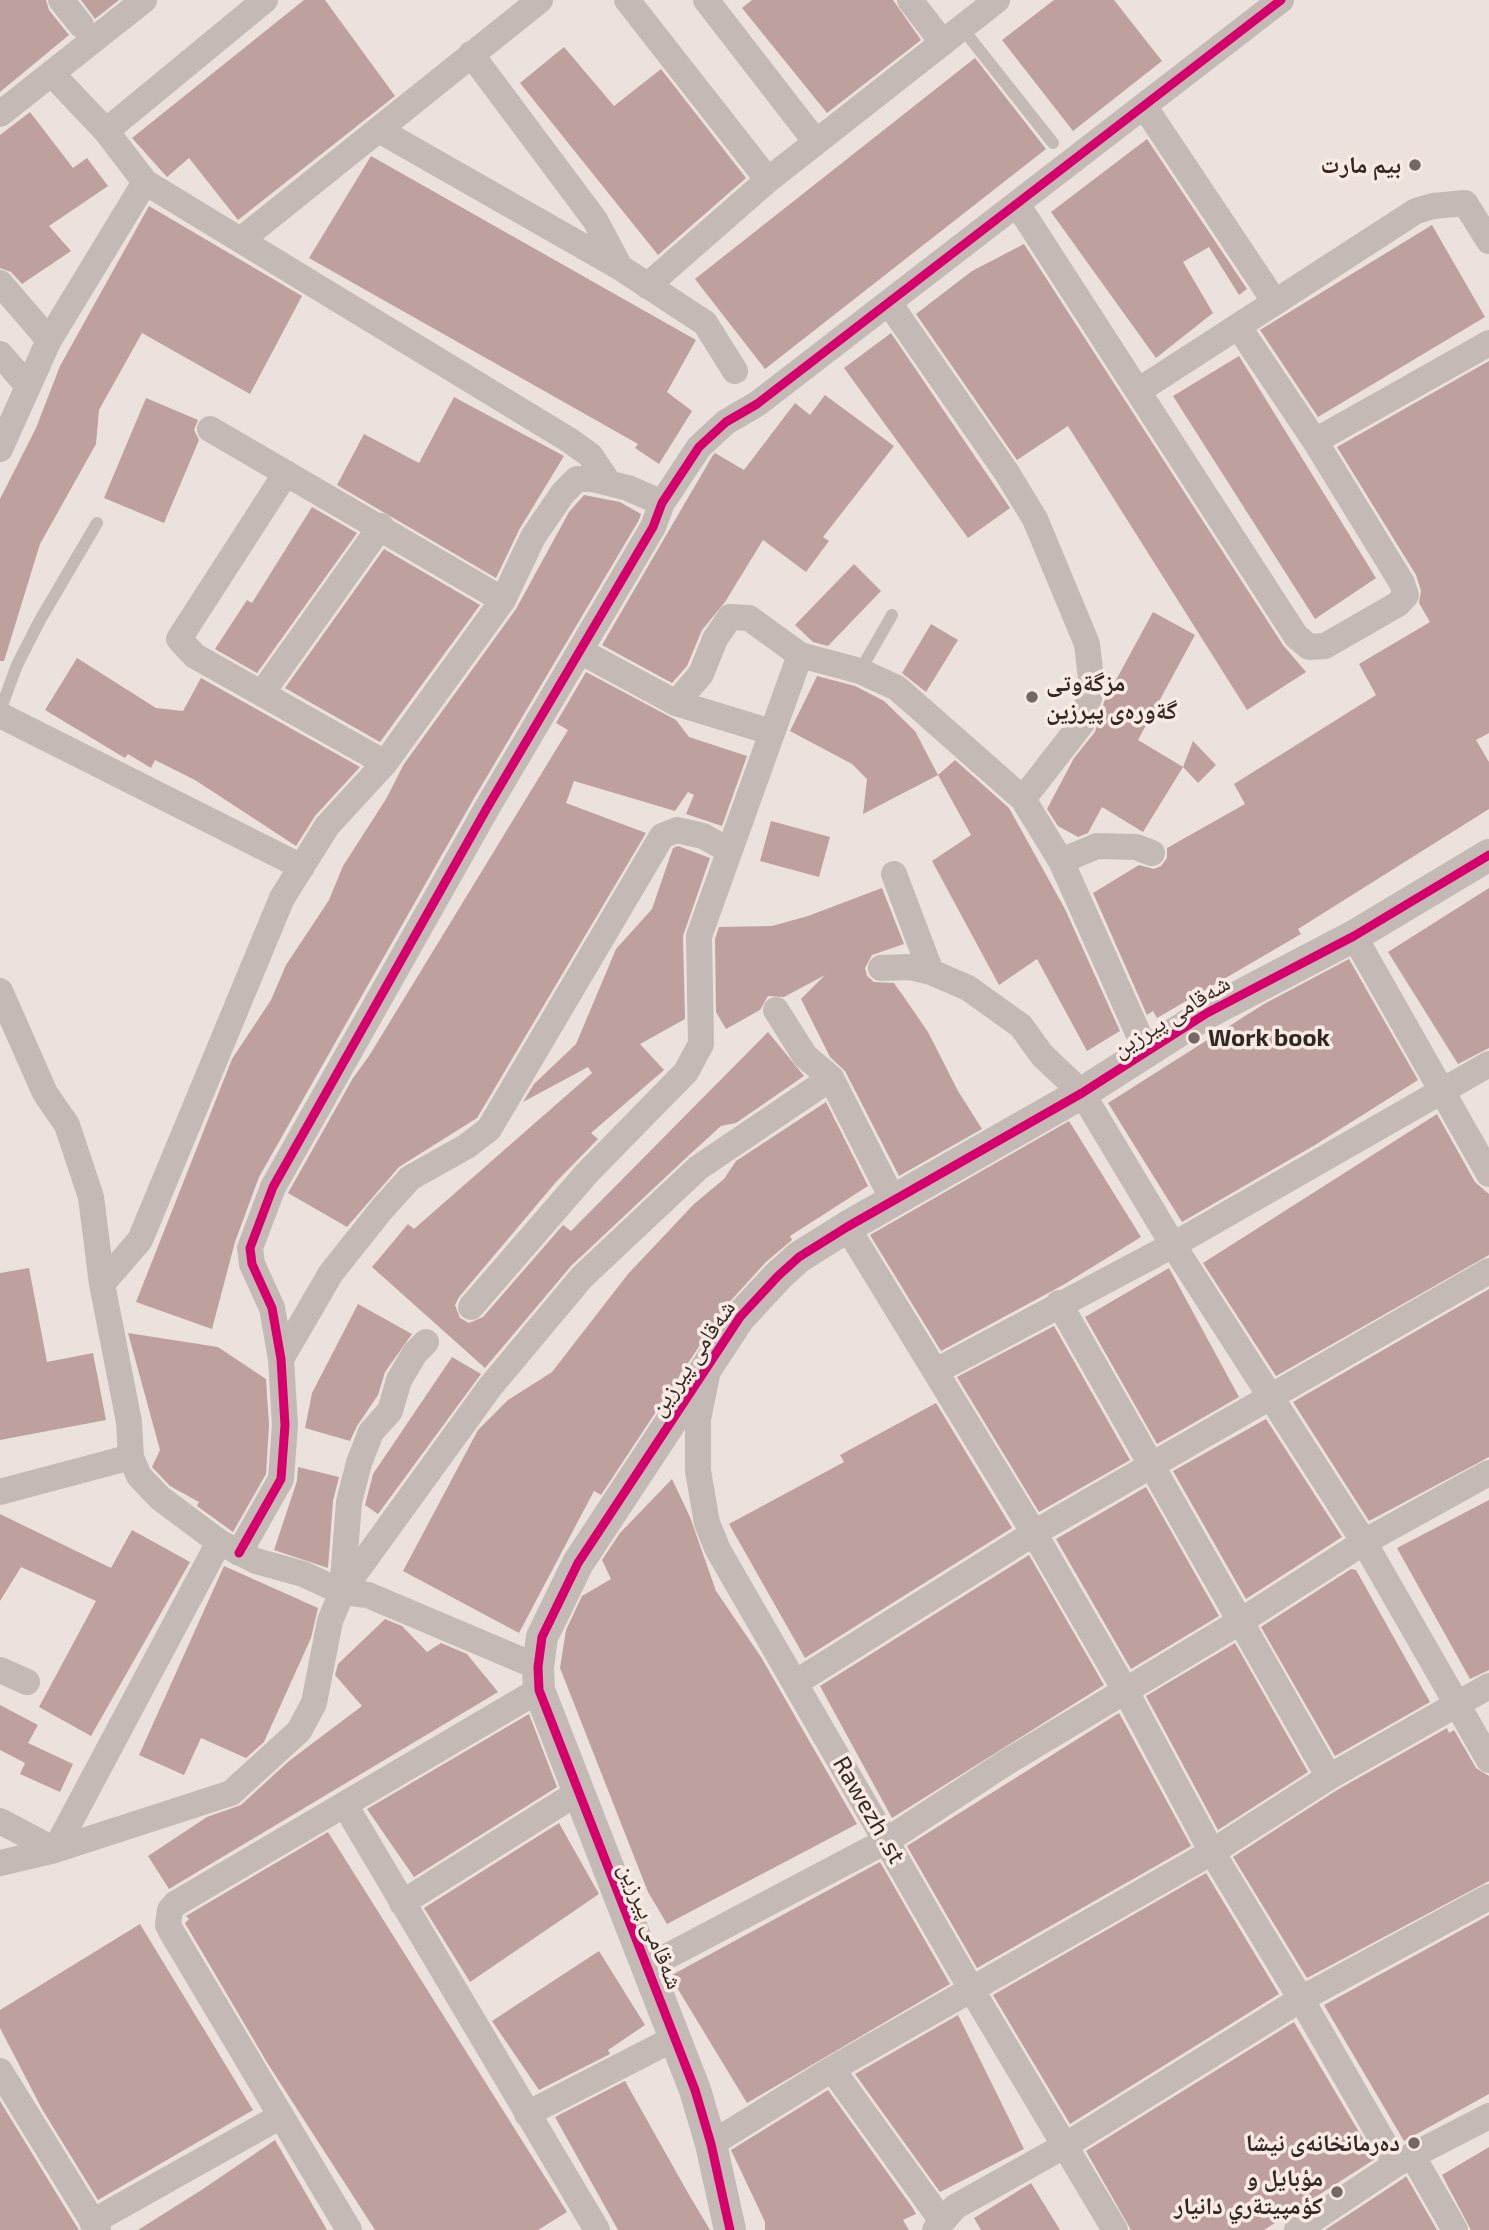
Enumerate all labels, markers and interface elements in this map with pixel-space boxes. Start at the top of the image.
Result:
place label: بیم مارت [1321,151,1401,179]
marker: بیم مارت [1407,157,1423,173]
place label: مزگةوتی گةورەی پیرزین [1046,669,1177,725]
marker: مزگةوتی گةورەی پیرزین [1024,689,1040,705]
street label: شەقامی پیرزین [1107,968,1235,1064]
place label: Work book [1208,1024,1330,1052]
marker: Work book [1186,1030,1202,1046]
street label: شەقامی پیرزین [643,1295,741,1421]
street label: Rawezh .st [827,1751,911,1869]
street label: شەقامی پیرزین [613,1859,689,1993]
place label: دەرمانخانەی نیشا [1246,2129,1400,2157]
marker: دەرمانخانەی نیشا [1406,2135,1422,2151]
place label: مؤبايل و كؤمپيتةري دانيار [1174,2164,1323,2220]
marker: مؤبايل و كؤمپيتةري دانيار [1329,2184,1345,2200]

